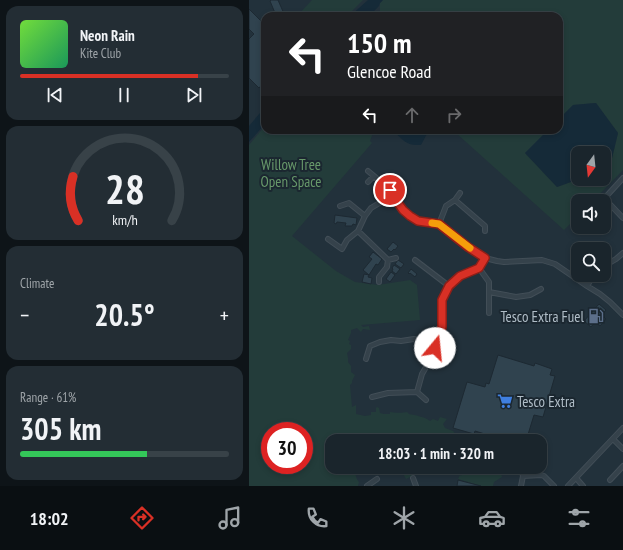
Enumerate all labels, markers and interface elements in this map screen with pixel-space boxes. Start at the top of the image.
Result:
text: 150 m [347,24,411,61]
text: Neon Rain [80,26,135,45]
icon: left [281,28,333,80]
text: Kite Club [80,45,121,62]
text: Glencoe Road [347,60,431,83]
icon: previous [44,84,66,106]
icon: pause [113,84,135,106]
icon: next [183,84,205,106]
icon: left [359,104,381,126]
icon: ahead [401,104,423,126]
icon: right [443,104,465,126]
north arrow [571,146,611,186]
map controls [571,146,611,282]
park label: Willow Tree Open Space [261,155,321,191]
text: 28 [105,162,144,215]
pin [373,173,407,207]
icon: arrive [379,179,401,201]
button: sound [571,194,611,234]
text: km/h [112,210,137,229]
button: search [571,242,611,282]
text: Climate [20,275,54,292]
text: 20.5° [94,295,155,334]
text: − [20,301,29,329]
text: + [220,301,229,329]
place label: Tesco Extra Fuel [500,307,584,326]
fuel station icon: Tesco Extra Fuel [587,307,605,325]
position arrow [414,327,456,369]
text: Range · 61% [20,389,76,406]
supermarket icon: Tesco Extra [496,392,514,410]
place label: Tesco Extra [517,392,575,411]
text: 305 km [20,409,101,448]
speed limit sign: 30 [261,422,313,474]
text: 18:03 · 1 min · 320 m [378,444,494,463]
icon: directions [128,504,156,532]
icon: music [216,504,244,532]
icon: phone [303,504,331,532]
icon: climate [390,504,418,532]
icon: car [478,504,506,532]
icon: filters [565,504,593,532]
text: 18:02 [30,507,69,530]

